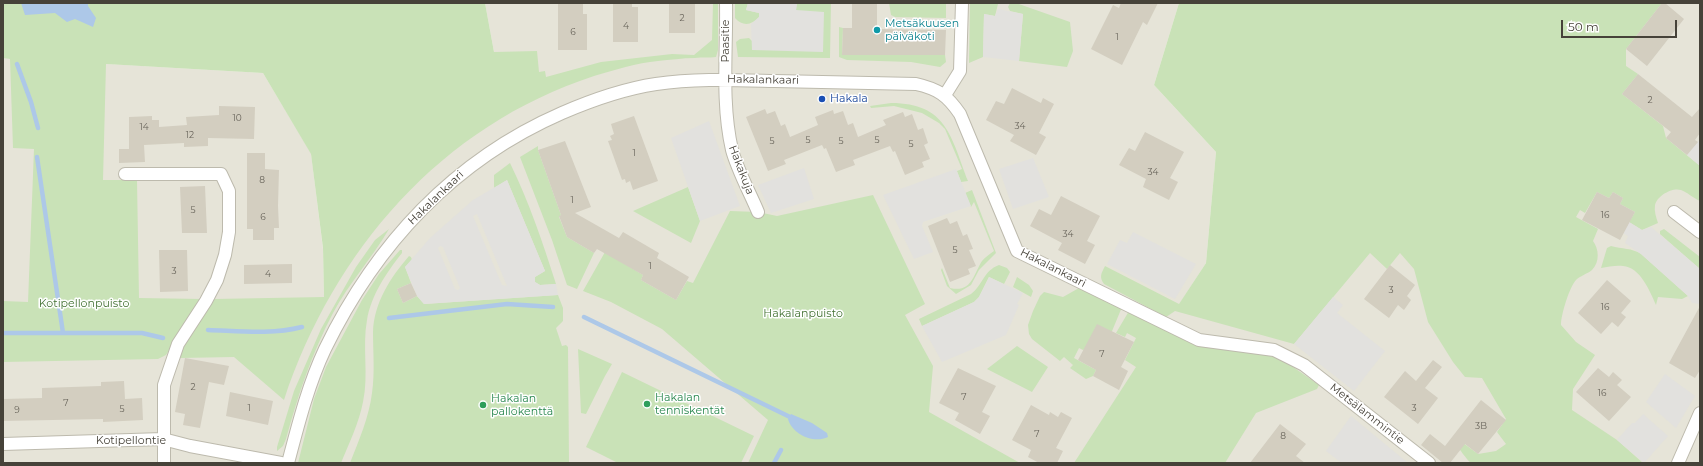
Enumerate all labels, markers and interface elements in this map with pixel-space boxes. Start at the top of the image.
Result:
scale bar [1563,12,1679,38]
house number: 2 [679,13,685,23]
place label: Metsäkuusen päiväkoti [885,17,959,43]
street label: Paasitie [719,19,733,63]
text: 50 m [1568,19,1599,34]
house number: 4 [623,21,629,31]
marker: Metsäkuusen päiväkoti [872,25,882,35]
house number: 6 [570,27,576,37]
house number: 1 [1115,32,1119,42]
street label: Hakalankaari [727,73,799,87]
place label: Hakala [830,92,868,106]
marker: Hakala [817,94,827,104]
house number: 2 [1647,95,1653,105]
house number: 10 [232,113,242,123]
house number: 34 [1014,121,1026,131]
house number: 14 [139,122,149,132]
house number: 12 [186,130,194,140]
house number: 5 [805,135,811,145]
house number: 5 [874,135,880,145]
house number: 5 [769,136,775,146]
house number: 5 [838,136,844,146]
house number: 5 [908,139,914,149]
street label: Hakakuja [726,143,756,197]
house number: 1 [632,148,636,158]
house number: 34 [1147,167,1159,177]
street label: Hakalankaari [406,168,466,228]
house number: 8 [259,175,265,185]
house number: 1 [570,195,574,205]
house number: 5 [190,205,196,215]
house number: 16 [1601,210,1609,220]
house number: 6 [260,212,266,222]
house number: 34 [1062,229,1074,239]
house number: 5 [952,245,958,255]
street label: Hakalankaari [1018,246,1088,290]
house number: 1 [648,261,652,271]
house number: 3 [171,266,177,276]
house number: 4 [265,269,271,279]
house number: 3 [1388,285,1394,295]
park label: Kotipellonpuisto [39,297,129,311]
house number: 16 [1601,302,1609,312]
park label: Hakalanpuisto [763,307,843,321]
house number: 7 [1099,349,1105,359]
street label: Metsälammintie [1327,381,1407,447]
house number: 2 [190,382,196,392]
house number: 16 [1598,388,1606,398]
place label: Hakalan tenniskentät [655,391,725,417]
place label: Hakalan pallokenttä [491,392,553,418]
house number: 7 [961,392,967,402]
house number: 7 [63,398,69,408]
marker: Hakalan tenniskentät [642,399,652,409]
marker: Hakalan pallokenttä [478,400,488,410]
house number: 1 [247,403,251,413]
house number: 3 [1411,403,1417,413]
house number: 5 [119,404,125,414]
house number: 9 [14,405,20,415]
house number: 3B [1475,421,1487,431]
house number: 7 [1034,429,1040,439]
house number: 8 [1280,431,1286,441]
street label: Kotipellontie [96,434,166,448]

